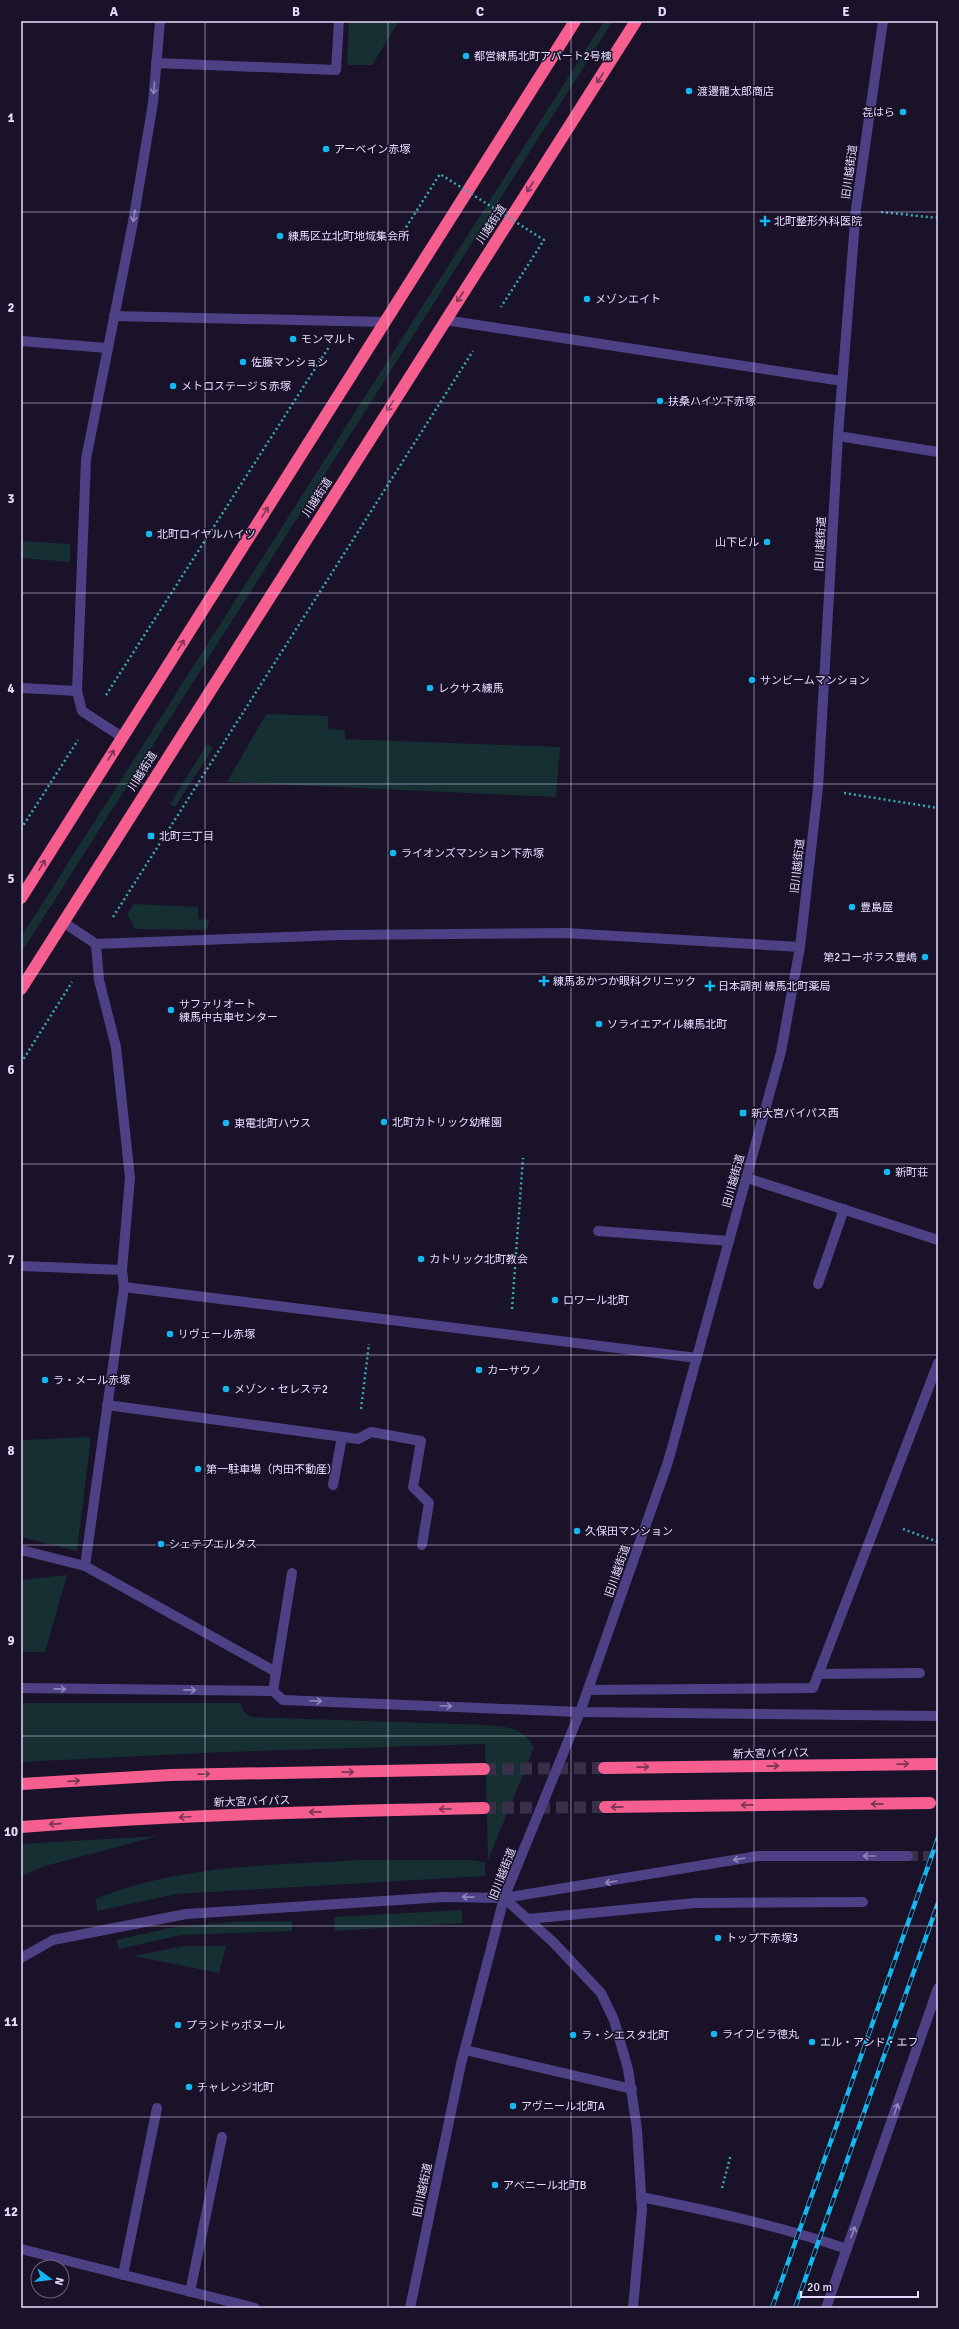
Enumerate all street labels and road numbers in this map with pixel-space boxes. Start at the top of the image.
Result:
street label: 旧川越街道 [839,144,860,200]
street label: 川越街道 [474,202,509,246]
street label: 川越街道 [300,475,335,519]
street label: 旧川越街道 [813,516,828,572]
street label: 川越街道 [125,749,160,793]
street label: 旧川越街道 [788,838,807,894]
street label: 旧川越街道 [720,1153,747,1209]
street label: 旧川越街道 [602,1543,633,1599]
street label: 新大宮バイパス [733,1746,810,1761]
street label: 新大宮バイパス [213,1794,291,1809]
street label: 旧川越街道 [487,1846,518,1902]
street label: 旧川越街道 [410,2162,435,2218]

